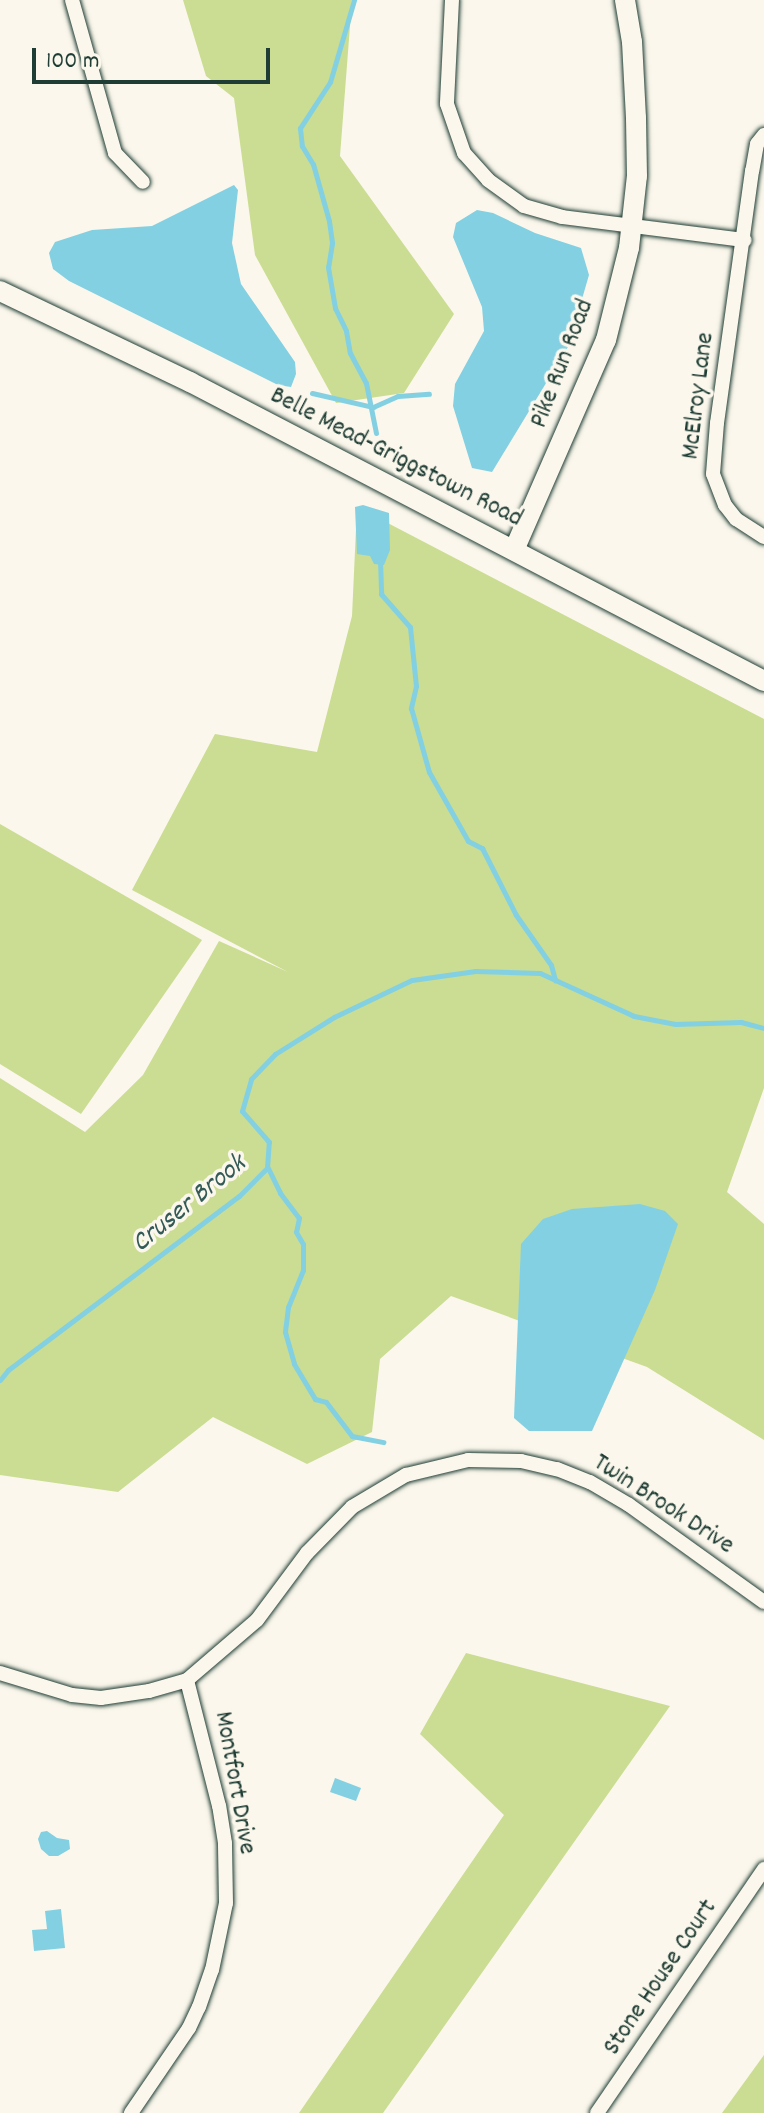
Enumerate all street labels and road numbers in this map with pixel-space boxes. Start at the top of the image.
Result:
street label: Pike Run Road [524,295,602,433]
street label: McElroy Lane [676,331,722,461]
street label: Belle Mead-Griggstown Road [265,381,527,535]
street label: Twin Brook Drive [587,1448,739,1562]
street label: Montfort Drive [206,1709,262,1857]
street label: Stone House Court [597,1894,725,2062]

